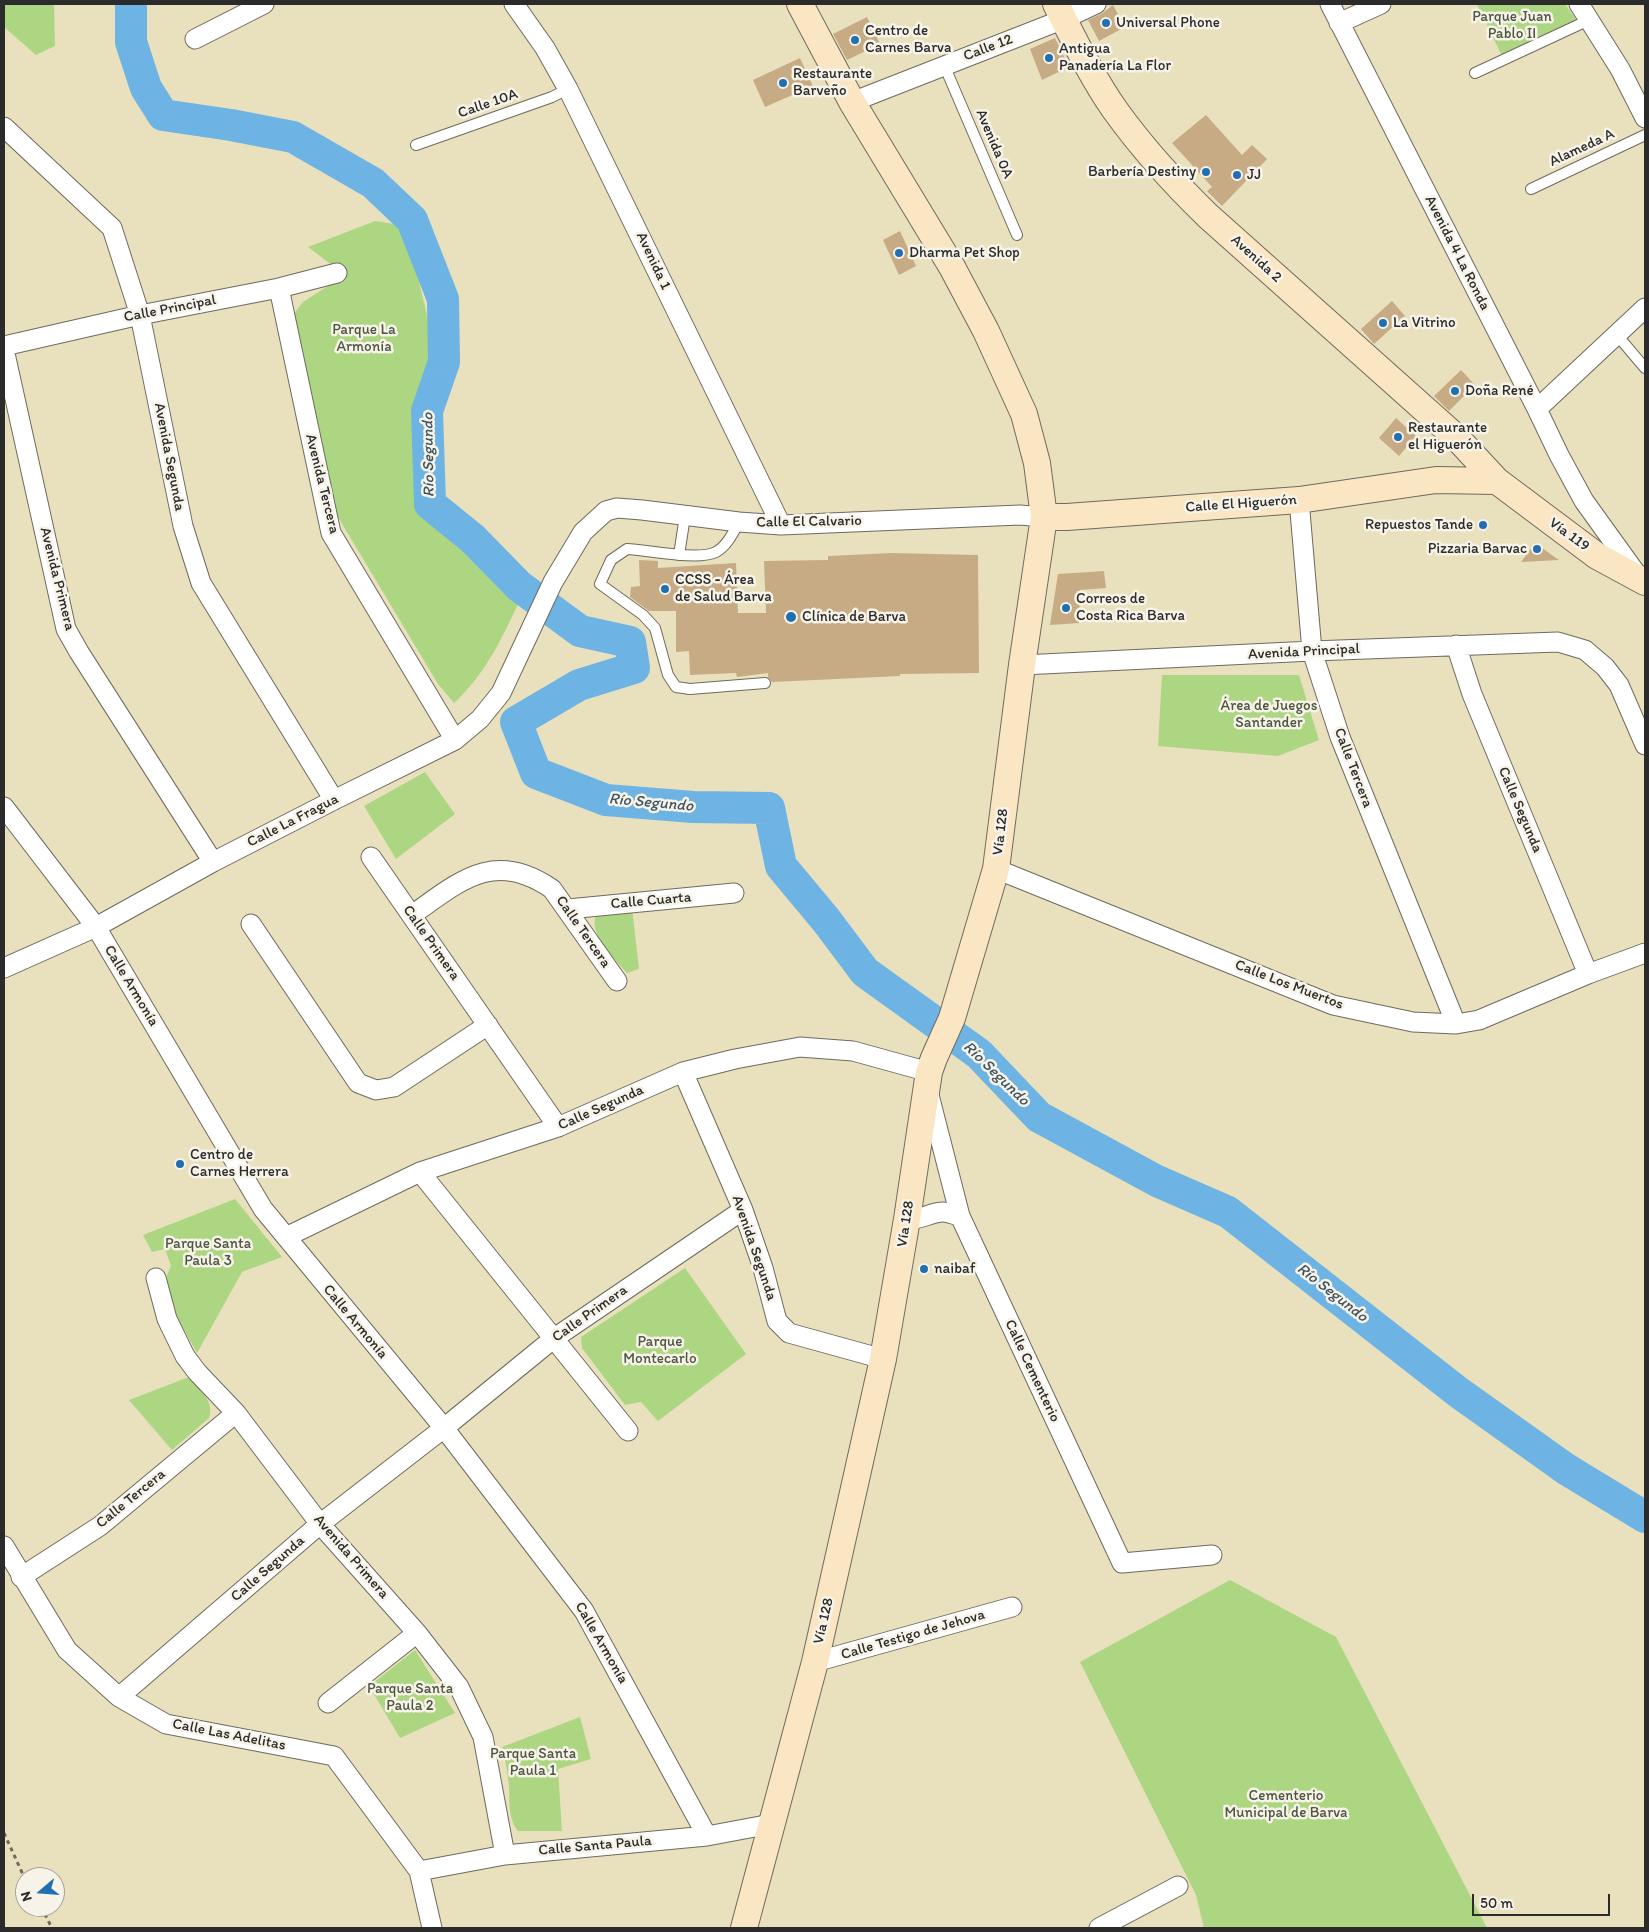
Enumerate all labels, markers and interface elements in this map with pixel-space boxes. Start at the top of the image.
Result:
park label: Parque Juan Pablo II [1472,8,1552,43]
place label: Universal Phone [1116,14,1220,32]
marker: Universal Phone [1100,17,1112,29]
place label: Centro de Carnes Barva [865,22,951,57]
street label: Calle 12 [961,30,1015,66]
marker: Centro de Carnes Barva [849,34,861,46]
place label: Antigua Panadería La Flor [1059,40,1171,75]
marker: Antigua Panadería La Flor [1043,52,1055,64]
place label: Restaurante Barveño [793,65,872,100]
marker: Restaurante Barveño [777,77,789,89]
street label: Calle 10A [456,85,520,123]
street label: Avenida 0A [971,107,1017,181]
street label: Alameda A [1547,125,1617,171]
place label: Barbería Destiny [1088,163,1196,181]
marker: Barbería Destiny [1200,166,1212,178]
place label: JJ [1247,166,1261,184]
marker: JJ [1231,169,1243,181]
street label: Avenida 4 La Ronda [1420,193,1494,313]
street label: Avenida 1 [632,229,674,293]
street label: Avenida 2 [1227,231,1285,287]
place label: Dharma Pet Shop [909,244,1020,262]
marker: Dharma Pet Shop [893,247,905,259]
street label: Calle Principal [122,291,218,327]
place label: La Vitrino [1393,314,1456,332]
marker: La Vitrino [1377,317,1389,329]
park label: Parque La Armonía [332,321,396,356]
place label: Doña René [1465,382,1534,400]
marker: Doña René [1449,385,1461,397]
street label: Avenida Segunda [150,401,188,513]
water label: Río Segundo [419,413,439,497]
place label: Restaurante el Higuerón [1408,419,1487,454]
marker: Restaurante el Higuerón [1392,431,1404,443]
street label: Avenida Tercera [301,432,343,536]
street label: Calle El Higuerón [1185,491,1297,517]
street label: Calle El Calvario [756,512,862,532]
street label: Vía 119 [1545,514,1593,556]
place label: Repuestos Tande [1365,516,1473,534]
marker: Repuestos Tande [1477,519,1489,531]
street label: Avenida Primera [35,525,79,633]
place label: Pizzaria Barvac [1428,540,1527,558]
marker: Pizzaria Barvac [1531,543,1543,555]
place label: CCSS - Área de Salud Barva [675,571,772,606]
marker: CCSS - Área de Salud Barva [659,583,671,595]
place label: Correos de Costa Rica Barva [1076,590,1185,625]
marker: Correos de Costa Rica Barva [1060,602,1072,614]
place label: Clínica de Barva [802,608,906,626]
marker: Clínica de Barva [784,610,798,624]
street label: Avenida Principal [1248,640,1360,664]
park label: Área de Juegos Santander [1221,697,1317,732]
street label: Calle Tercera [1330,725,1376,811]
street label: Calle Segunda [1494,764,1546,856]
street label: Calle La Fragua [244,790,342,852]
water label: Río Segundo [608,790,694,816]
street label: Vía 128 [989,808,1013,856]
street label: Calle Cuarta [610,889,692,913]
street label: Calle Tercera [551,892,615,972]
street label: Calle Primera [398,902,464,984]
street label: Calle Armonía [100,942,162,1030]
street label: Calle Los Muertos [1232,956,1346,1014]
water label: Río Segundo [959,1038,1033,1110]
street label: Calle Segunda [555,1081,647,1135]
place label: Centro de Carnes Herrera [190,1146,289,1181]
marker: Centro de Carnes Herrera [174,1158,186,1170]
street label: Avenida Segunda [728,1193,780,1303]
street label: Vía 128 [893,1199,919,1249]
park label: Parque Santa Paula 3 [165,1235,251,1270]
water label: Río Segundo [1293,1259,1371,1327]
place label: naibaf [934,1260,975,1278]
marker: naibaf [918,1263,930,1275]
street label: Calle Armonía [319,1281,391,1363]
street label: Calle Primera [549,1281,631,1347]
street label: Calle Cementerio [1000,1317,1064,1425]
park label: Parque Montecarlo [623,1333,697,1368]
street label: Calle Tercera [93,1466,169,1532]
street label: Avenida Primera [309,1511,393,1603]
street label: Calle Segunda [227,1532,309,1606]
street label: Vía 128 [810,1596,838,1646]
street label: Calle Armonía [570,1599,632,1687]
street label: Calle Testigo de Jehova [839,1606,987,1664]
park label: Parque Santa Paula 2 [367,1680,453,1715]
street label: Calle Las Adelitas [171,1715,287,1755]
park label: Parque Santa Paula 1 [490,1745,576,1780]
park label: Cementerio Municipal de Barva [1225,1787,1347,1822]
street label: Calle Santa Paula [538,1832,652,1860]
north arrow [15,1867,65,1917]
scale bar [1474,1884,1612,1916]
text: N [17,1889,36,1904]
text: 50 m [1480,1894,1513,1912]

